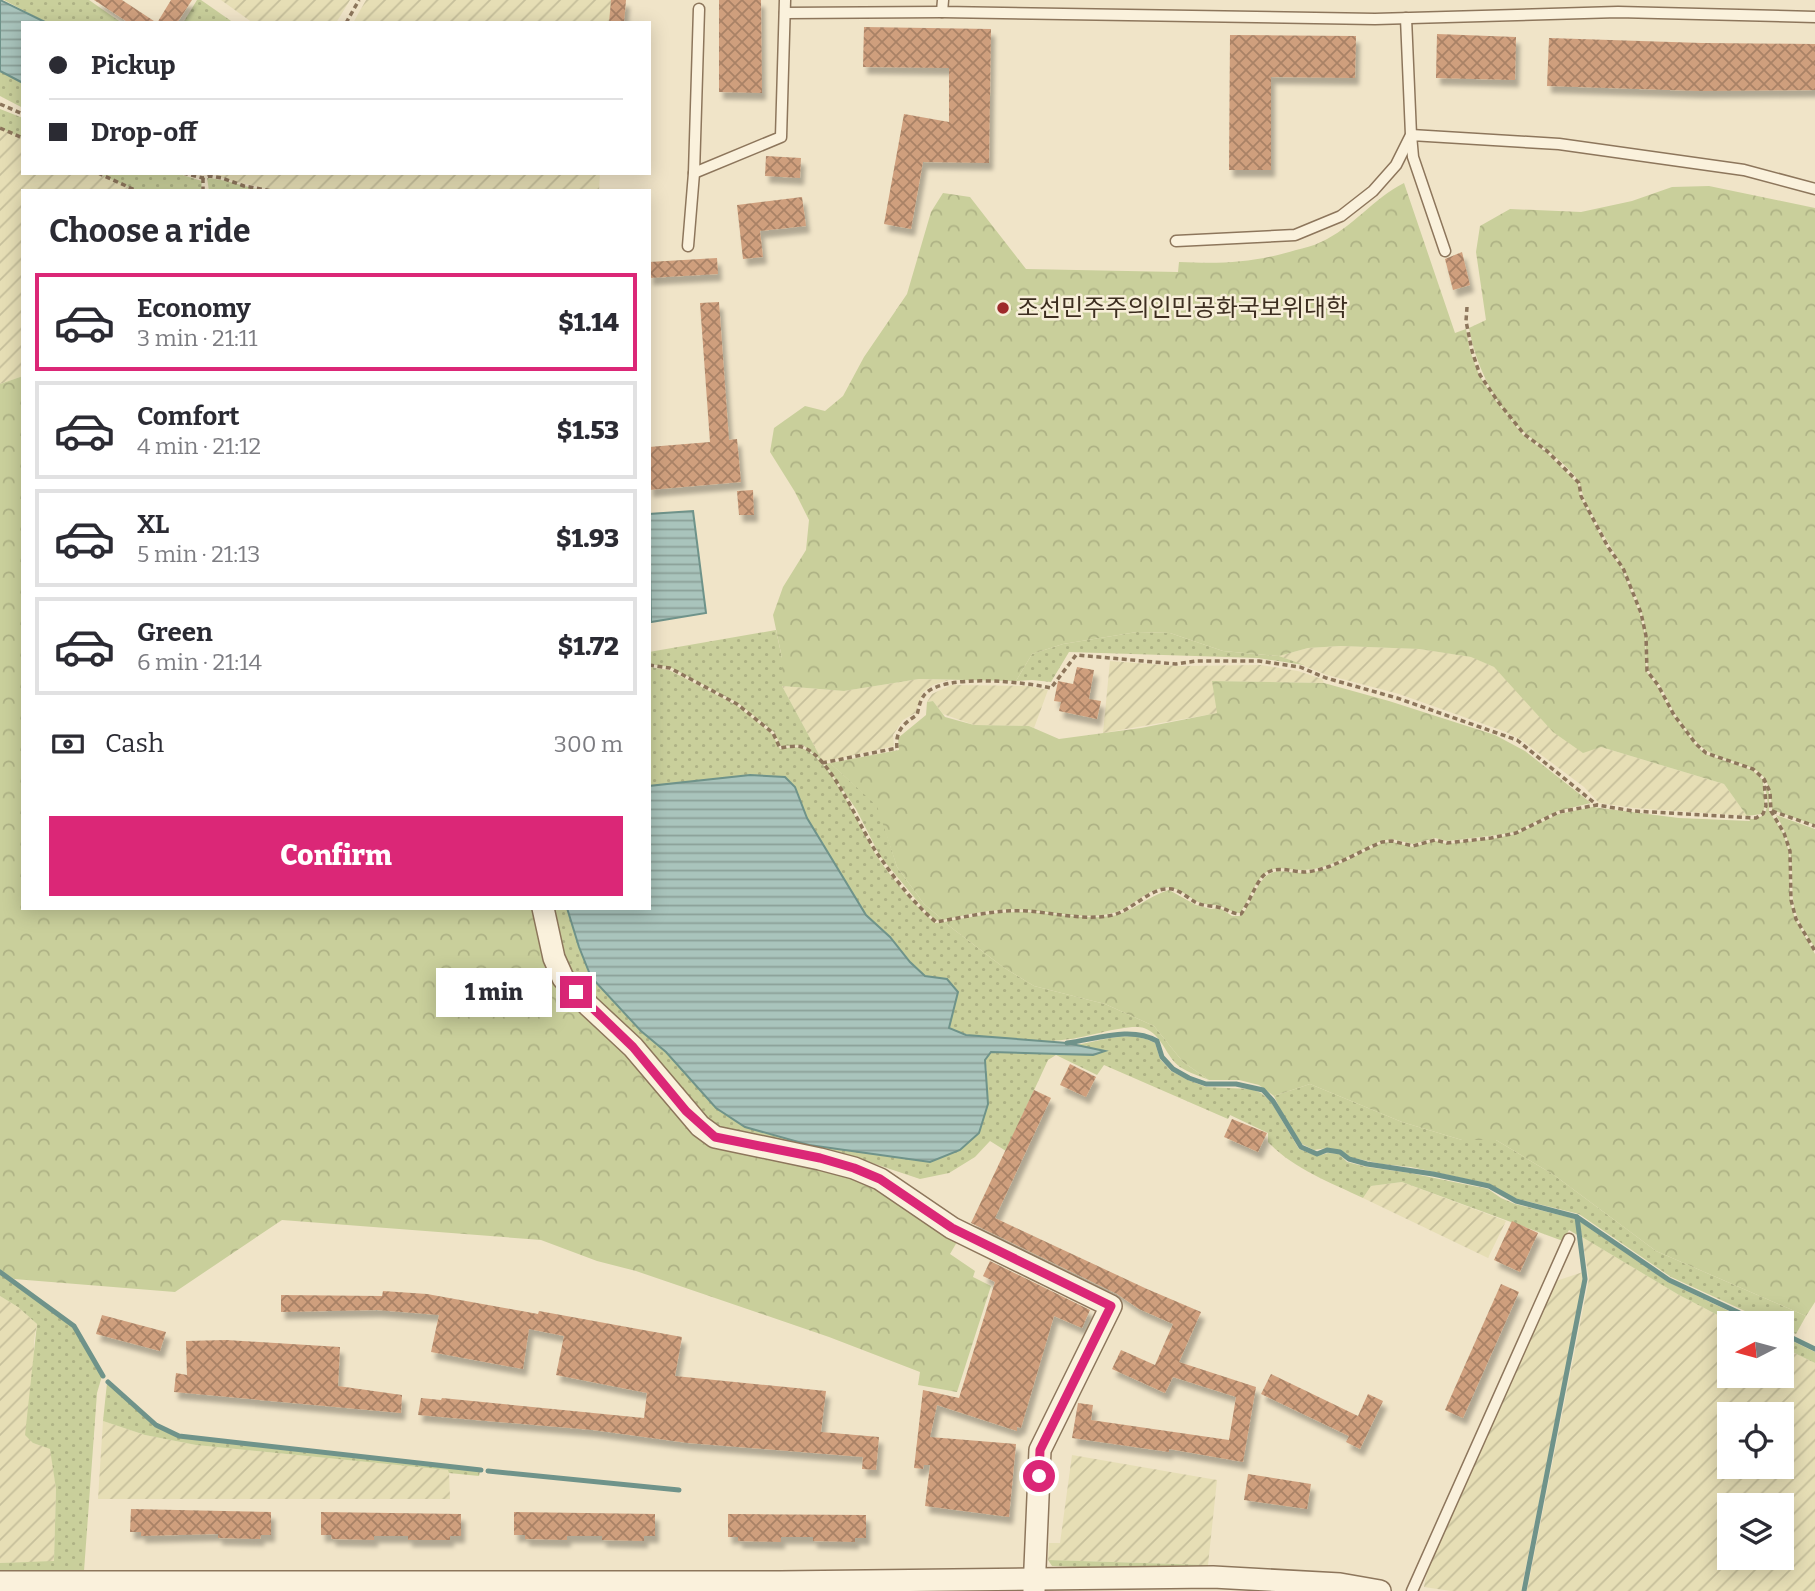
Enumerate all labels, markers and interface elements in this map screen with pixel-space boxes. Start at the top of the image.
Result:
text: Pickup [91,50,176,81]
text: Drop-off [91,117,197,148]
text: Choose a ride [49,212,250,250]
icon: car [53,291,116,354]
text: Economy [137,293,251,324]
place label: 조선민주주의인민공화국보위대학 [1017,294,1348,322]
marker: 조선민주주의인민공화국보위대학 [995,300,1011,316]
text: $1.14 [558,307,619,338]
text: 3 min · 21:11 [137,324,258,352]
icon: car [53,399,116,462]
text: Comfort [137,401,240,432]
text: $1.53 [557,415,619,446]
text: 4 min · 21:12 [137,432,261,460]
icon: car [53,507,116,570]
text: XL [137,509,169,540]
text: $1.93 [556,523,619,554]
text: 5 min · 21:13 [137,540,260,568]
icon: car [53,615,116,678]
text: Green [137,617,213,648]
text: $1.72 [558,631,619,662]
text: 6 min · 21:14 [137,648,262,676]
icon: cash [49,725,87,763]
text: Cash [105,728,164,759]
text: 300 m [554,730,623,758]
button: Confirm [49,816,623,896]
callout: 1 min [436,968,552,1016]
route end [560,976,592,1008]
text: 1 min [465,978,523,1006]
north arrow [1717,1311,1794,1388]
map controls [1717,1311,1794,1570]
button: locate [1717,1402,1794,1479]
route start [1023,1460,1055,1492]
button: layers [1717,1493,1794,1570]

